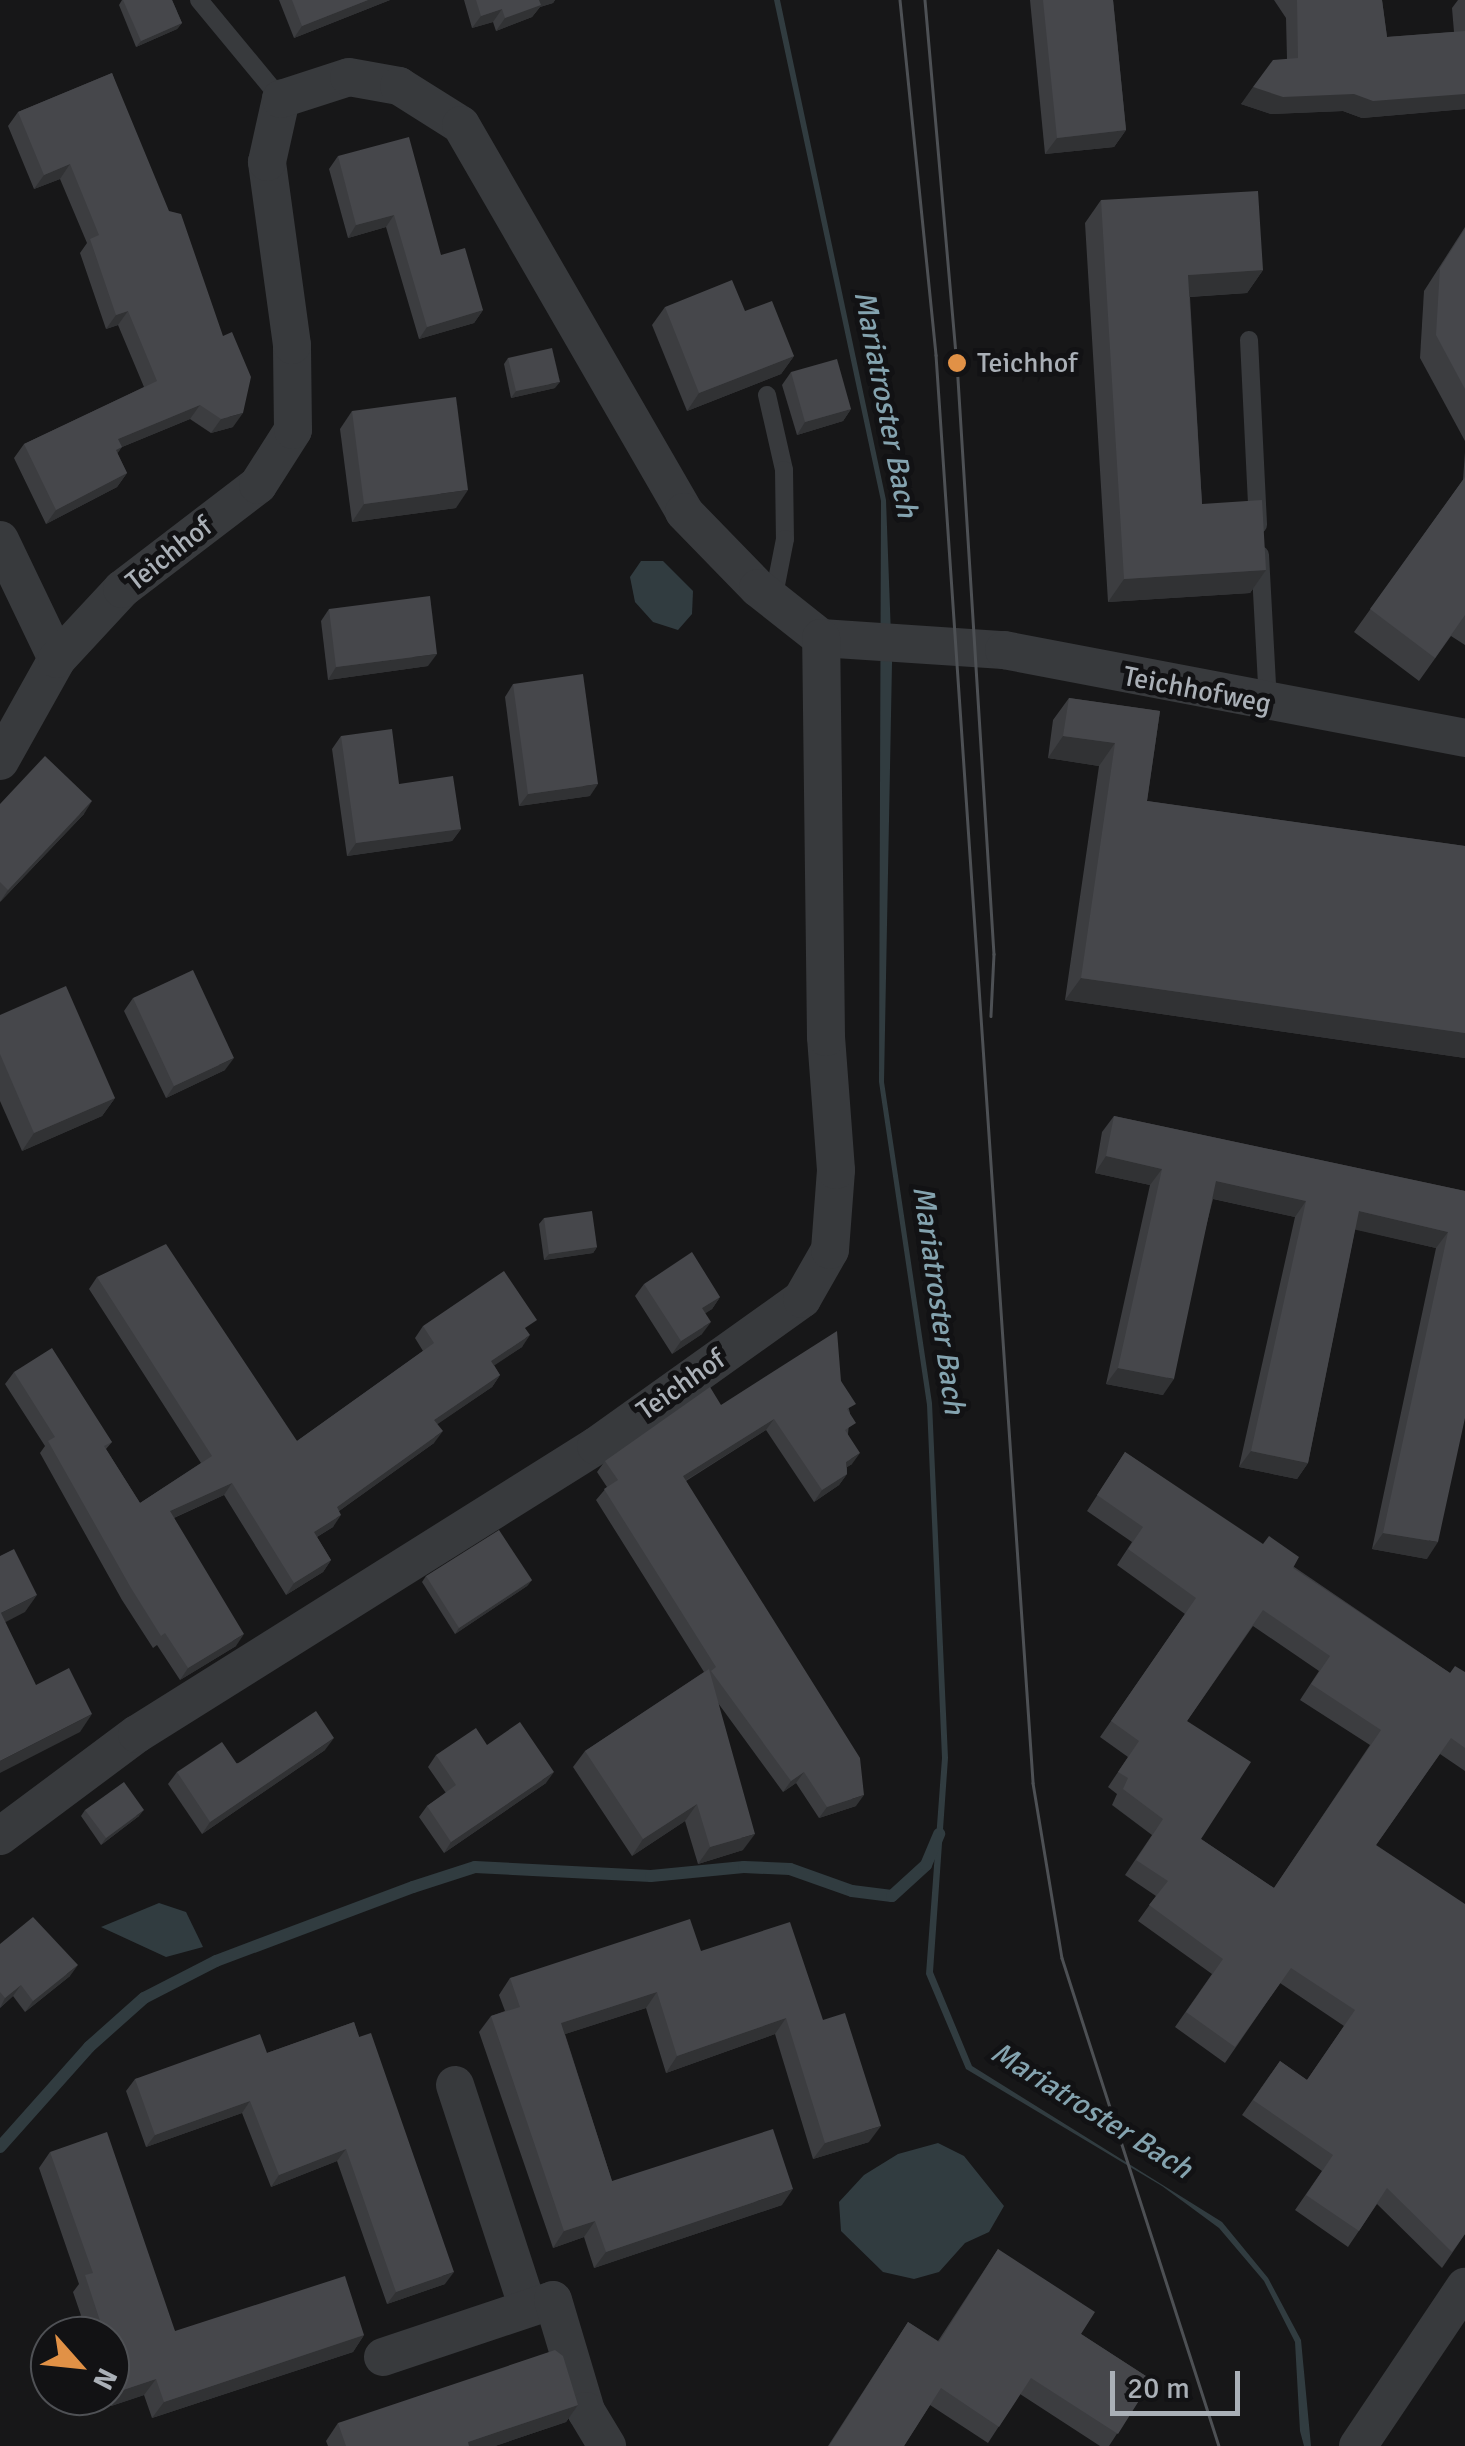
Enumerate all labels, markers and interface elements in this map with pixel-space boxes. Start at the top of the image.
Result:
water label: Mariatroster Bach [845,288,925,520]
place label: Teichhof [977,346,1077,380]
marker: Teichhof [946,352,968,374]
street label: Teichhof [119,510,219,598]
street label: Teichhofweg [1120,659,1274,721]
water label: Mariatroster Bach [904,1183,972,1417]
street label: Teichhof [630,1342,732,1428]
water label: Mariatroster Bach [984,2035,1198,2187]
north arrow [30,2316,130,2416]
scale bar [1115,2351,1245,2413]
text: N [85,2362,125,2395]
text: 20 m [1127,2370,1190,2407]

